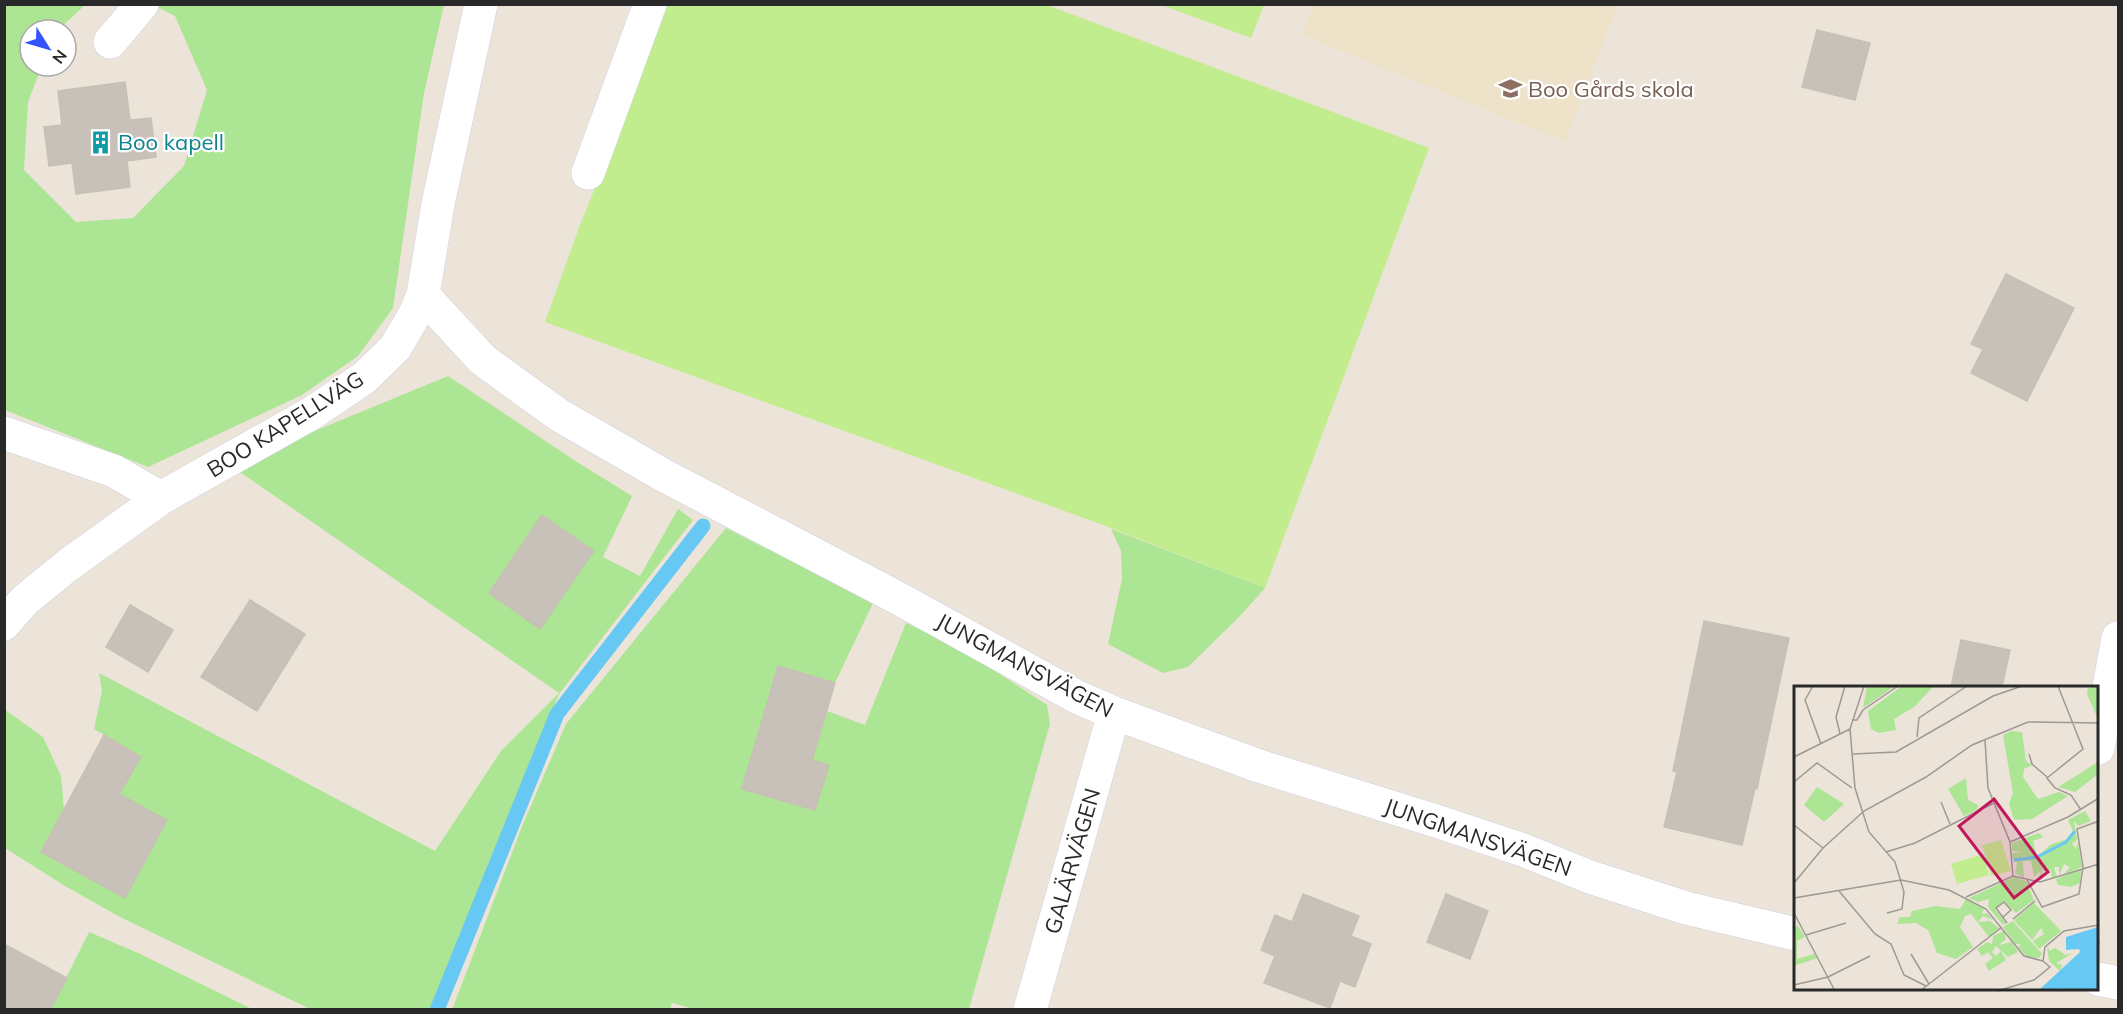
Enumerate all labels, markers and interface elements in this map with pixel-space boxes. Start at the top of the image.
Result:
north arrow [18,18,78,78]
text: N [48,46,72,68]
place label: Boo Gårds skola [1528,75,1694,103]
school or university icon: Boo Gårds skola [1497,76,1523,102]
place label: Boo kapell [118,128,224,156]
building icon: Boo kapell [87,129,113,155]
street label: BOO KAPELLVÄG [201,365,369,483]
street label: JUNGMANSVÄGEN [932,607,1118,723]
inset map [1794,686,2099,990]
street label: GALÄRVÄGEN [1038,785,1106,937]
street label: JUNGMANSVÄGEN [1381,792,1575,882]

